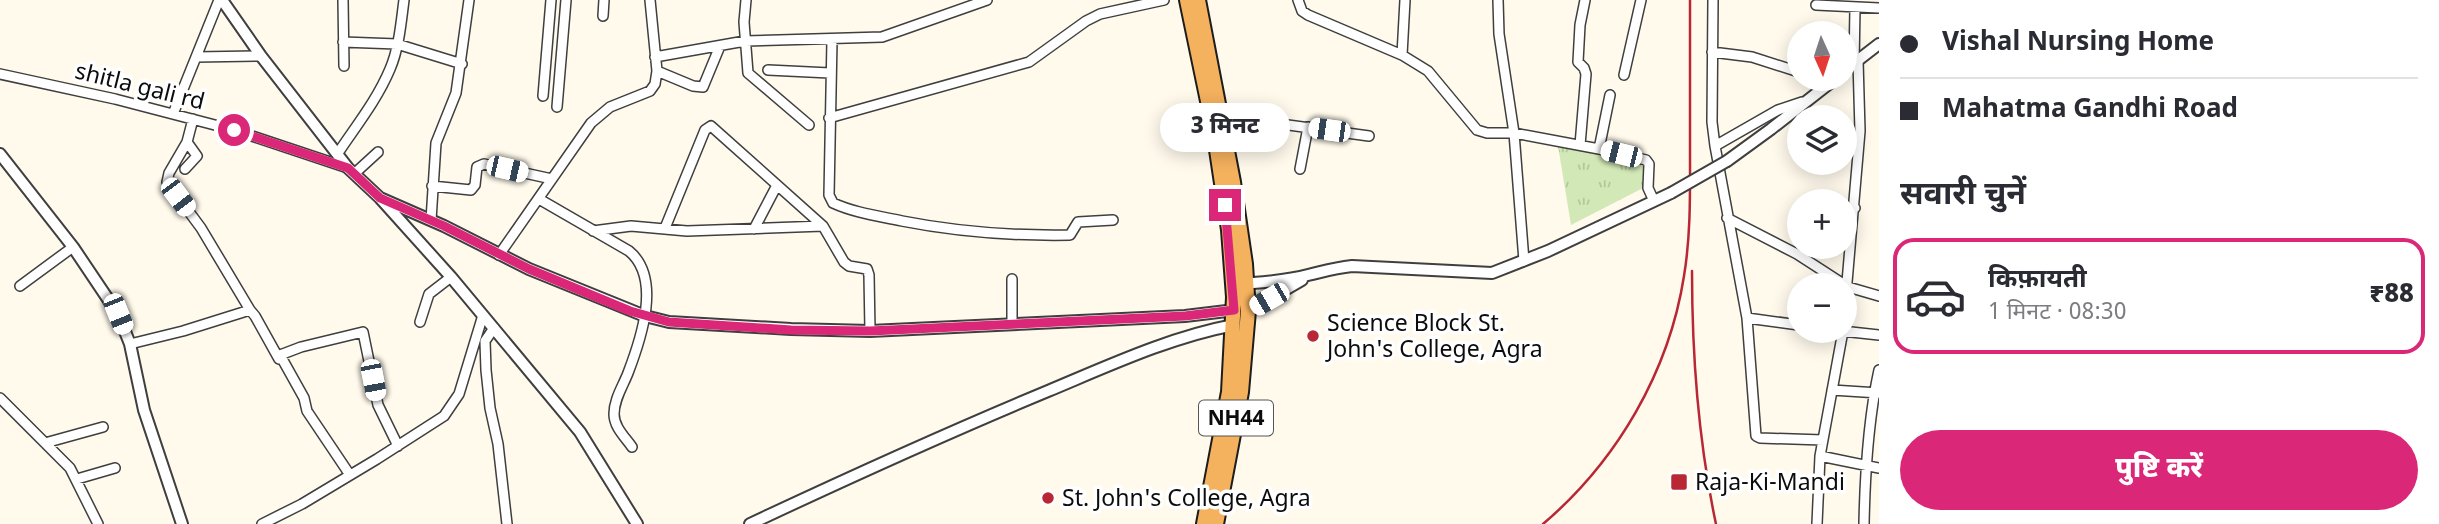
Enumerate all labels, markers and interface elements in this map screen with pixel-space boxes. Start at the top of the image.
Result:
north arrow [1787,21,1857,91]
map controls [1787,21,1857,343]
text: Vishal Nursing Home [1942,27,2214,61]
street label: shitla gali rd [72,57,207,119]
text: Mahatma Gandhi Road [1942,94,2238,128]
callout: 3 मिनट [1160,104,1290,152]
button: layers [1787,105,1857,175]
text: 3 मिनट [1191,112,1259,142]
route start [218,114,250,146]
car [1307,117,1352,143]
car [1599,139,1644,169]
car [485,154,530,184]
car [157,174,200,220]
text: सवारी चुनें [1900,175,2026,217]
route end [1209,189,1241,221]
button: + [1787,189,1857,259]
text: किफ़ायती [1988,264,2087,298]
icon: car [1904,265,1967,328]
button: − [1787,273,1857,343]
car [1246,279,1293,319]
text: ₹88 [2369,279,2414,313]
car [101,291,136,337]
text: 1 मिनट · 08:30 [1988,298,2126,328]
place label: Science Block St. John's College, Agra [1325,310,1543,366]
marker: Science Block St. John's College, Agra [1305,328,1321,344]
car [359,357,388,403]
road number: NH44 [1199,400,1273,436]
button: पुष्टि करें [1900,430,2418,510]
place label: Raja-Ki-Mandi [1695,469,1845,499]
marker: Raja-Ki-Mandi [1669,472,1689,492]
place label: St. John's College, Agra [1062,485,1311,515]
marker: St. John's College, Agra [1040,490,1056,506]

